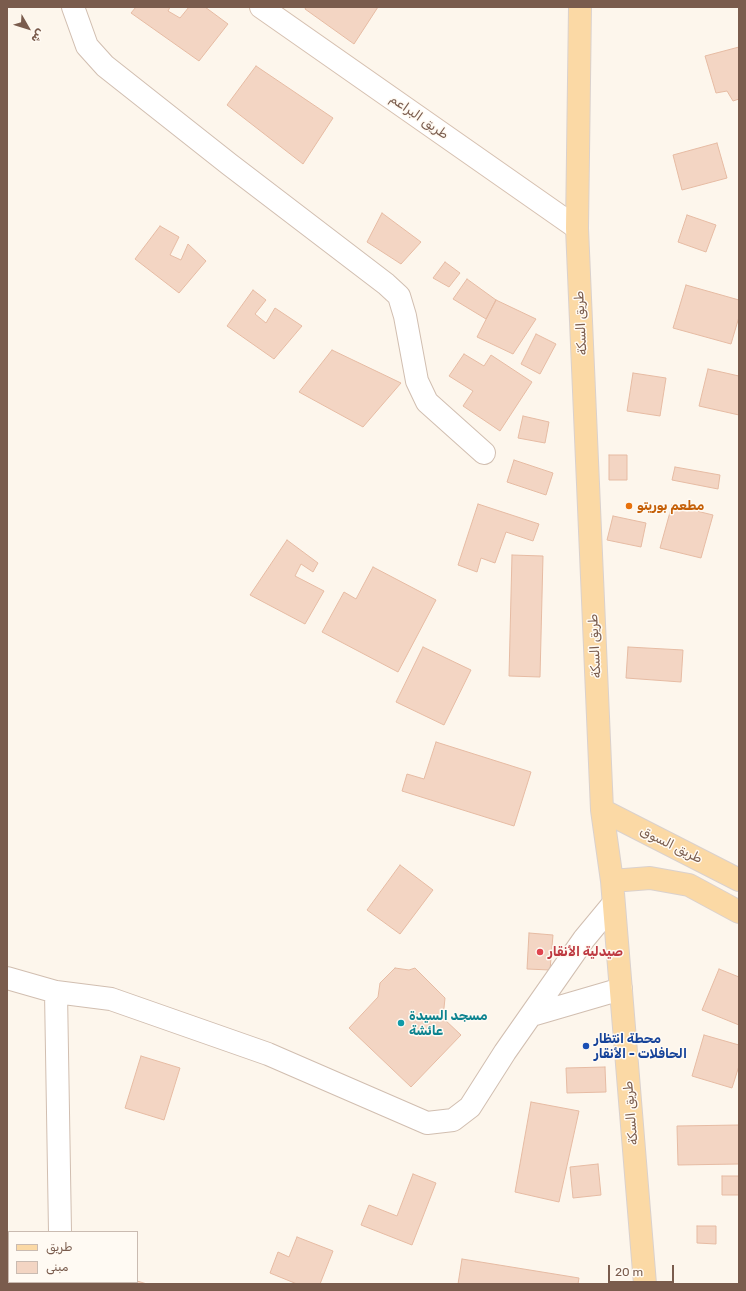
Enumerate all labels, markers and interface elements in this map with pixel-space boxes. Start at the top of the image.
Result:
north arrow [8,8,48,48]
text: ش [28,26,47,45]
street label: طريق البراعم [387,91,451,143]
street label: طريق السكة [572,290,590,356]
place label: مطعم بوريتو [637,498,704,514]
marker: مطعم بوريتو [624,501,634,511]
street label: طريق السكة [586,613,604,679]
street label: طريق السوق [637,823,705,867]
place label: صيدلية الأنقار [548,944,623,960]
marker: صيدلية الأنقار [535,947,545,957]
place label: مسجد السيدة عائشة [409,1008,487,1039]
marker: مسجد السيدة عائشة [396,1018,406,1028]
place label: محطة انتظار الحافلات - الأنقار [594,1031,687,1062]
marker: محطة انتظار الحافلات - الأنقار [581,1041,591,1051]
street label: طريق السكة [620,1080,642,1146]
legend [8,1231,138,1283]
text: طريق [46,1240,72,1254]
scale bar [610,1257,676,1283]
text: مبنى [46,1260,68,1274]
text: 20 m [615,1265,643,1279]

